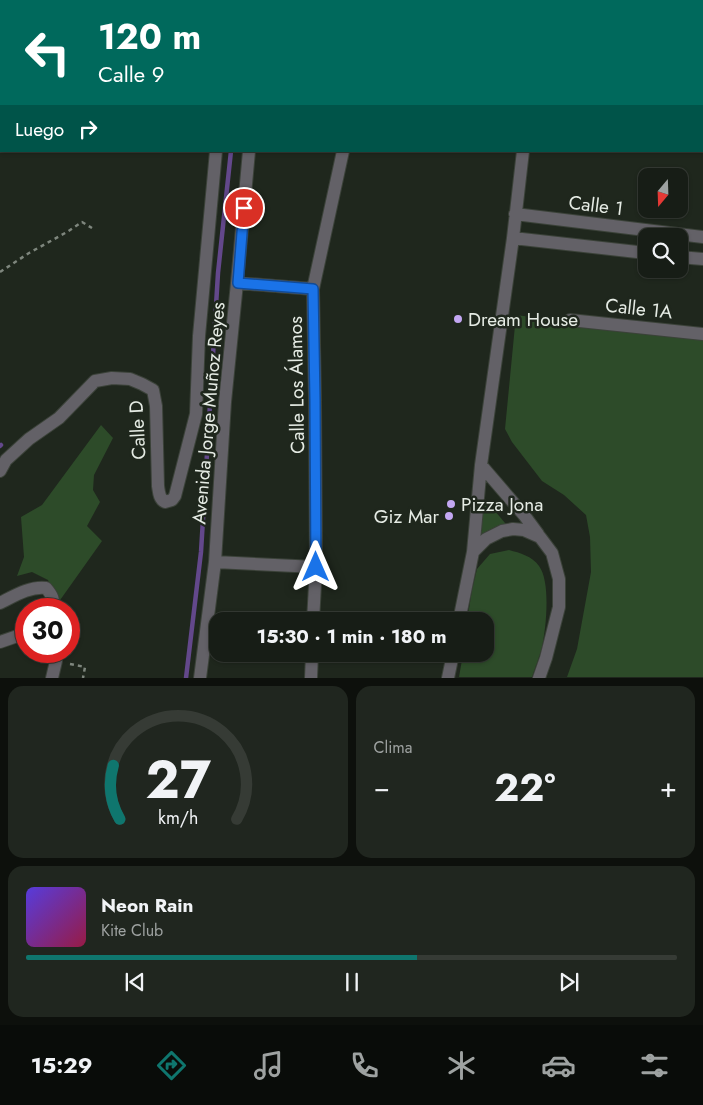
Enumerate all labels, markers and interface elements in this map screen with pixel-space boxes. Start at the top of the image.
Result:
text: 120 m [98,12,201,62]
icon: left [15,20,80,85]
text: Calle 9 [98,58,164,90]
icon: right [74,115,102,143]
text: Luego [15,116,64,143]
north arrow [638,168,688,218]
map controls [638,168,688,278]
pin [223,187,265,229]
street label: Calle 1 [567,189,625,222]
icon: arrive [230,194,258,222]
button: search [638,228,688,278]
street label: Calle 1A [604,292,674,325]
street label: Avenida Jorge Muñoz Reyes [185,300,232,525]
place label: Dream House [468,306,578,333]
marker: Dream House [452,313,464,325]
street label: Calle Los Álamos [282,316,311,454]
street label: Calle D [122,400,153,460]
place label: Pizza Jona [461,491,543,518]
marker: Pizza Jona [445,498,457,510]
place label: Giz Mar [374,503,439,530]
marker: Giz Mar [443,510,455,522]
position arrow [289,540,341,592]
speed limit sign: 30 [15,598,80,663]
text: 15:30 · 1 min · 180 m [256,623,447,650]
text: Clima [374,736,412,759]
text: 27 [145,742,211,818]
text: 22° [494,760,555,815]
text: − [374,767,390,808]
text: + [660,767,677,808]
text: km/h [158,805,198,831]
text: Neon Rain [101,892,194,919]
text: Kite Club [101,919,163,942]
icon: previous [121,968,149,996]
icon: pause [338,968,366,996]
icon: next [555,968,583,996]
icon: directions [154,1048,189,1083]
icon: music [251,1048,286,1083]
icon: phone [347,1048,382,1083]
icon: climate [444,1048,479,1083]
icon: car [541,1048,576,1083]
icon: filters [637,1048,672,1083]
text: 15:29 [31,1049,92,1081]

